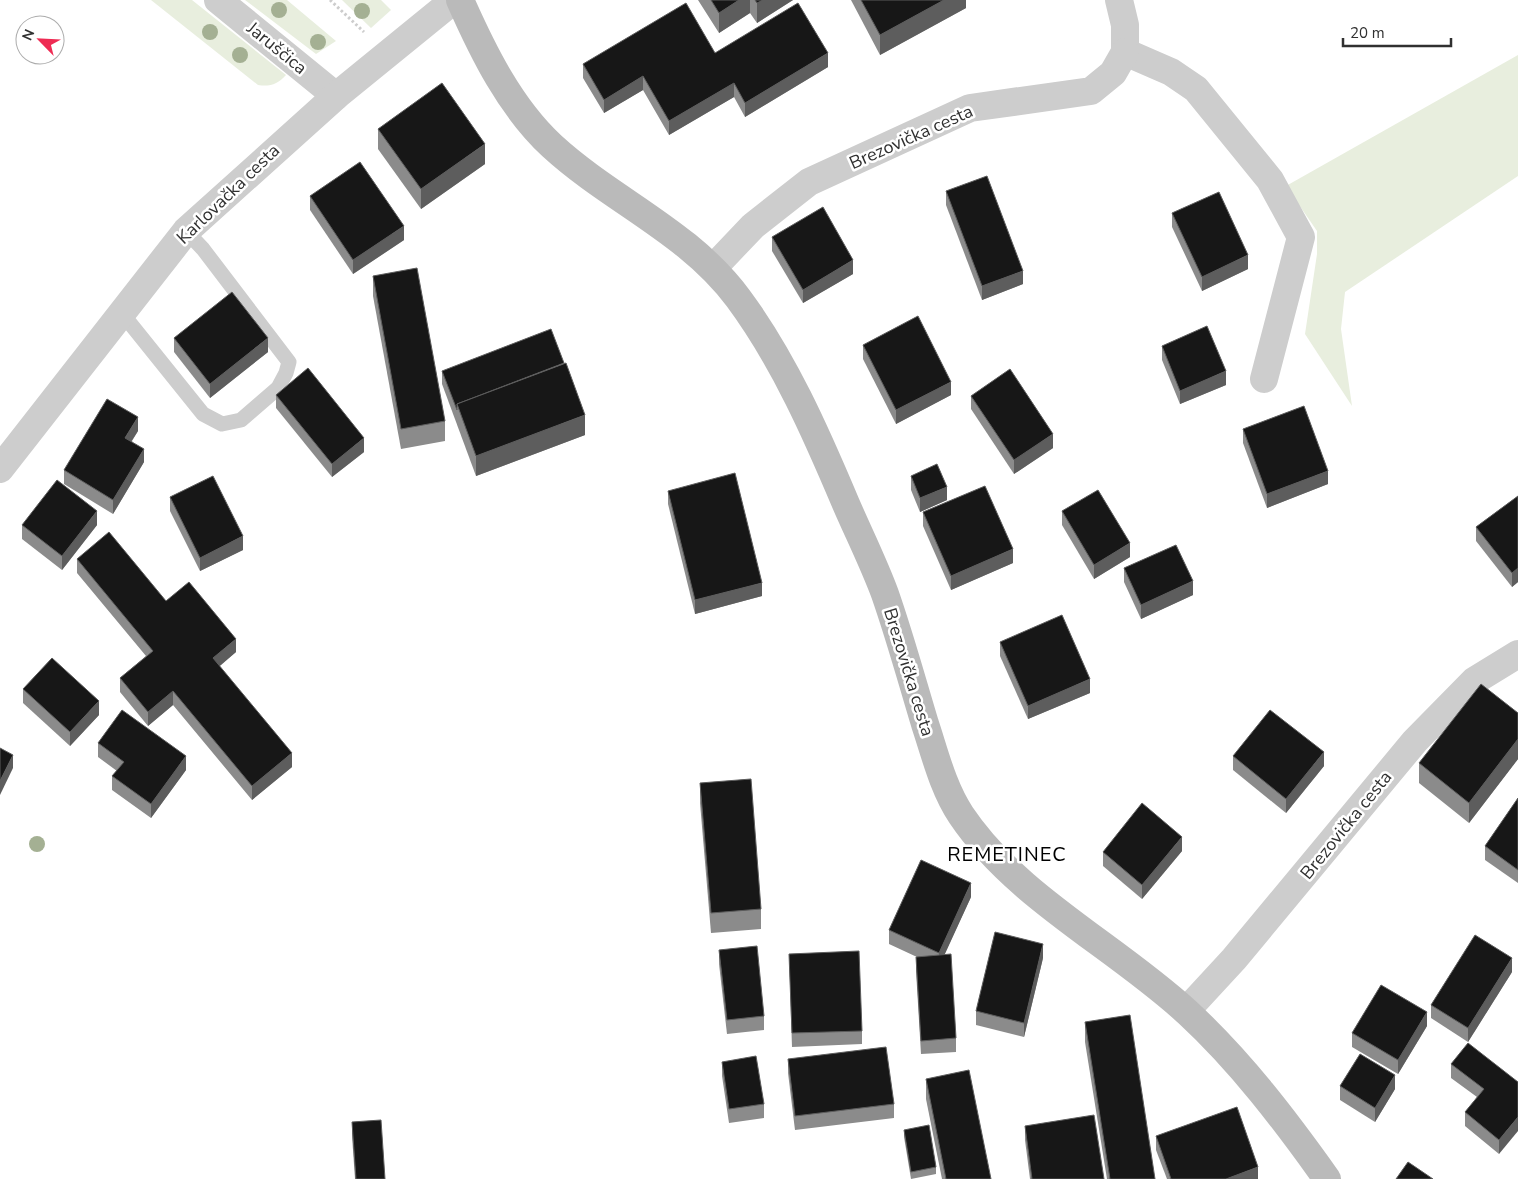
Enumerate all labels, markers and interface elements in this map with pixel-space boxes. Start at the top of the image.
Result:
north arrow [15,15,65,65]
scale bar [1343,15,1450,47]
street label: Jaruščica [241,16,312,80]
text: 20 m [1350,23,1385,43]
text: N [18,26,39,44]
street label: Brezovička cesta [845,99,977,175]
street label: Karlovačka cesta [171,139,285,249]
street label: Brezovička cesta [878,605,940,739]
street label: Brezovička cesta [1295,766,1397,884]
district label: REMETINEC [947,841,1067,868]

